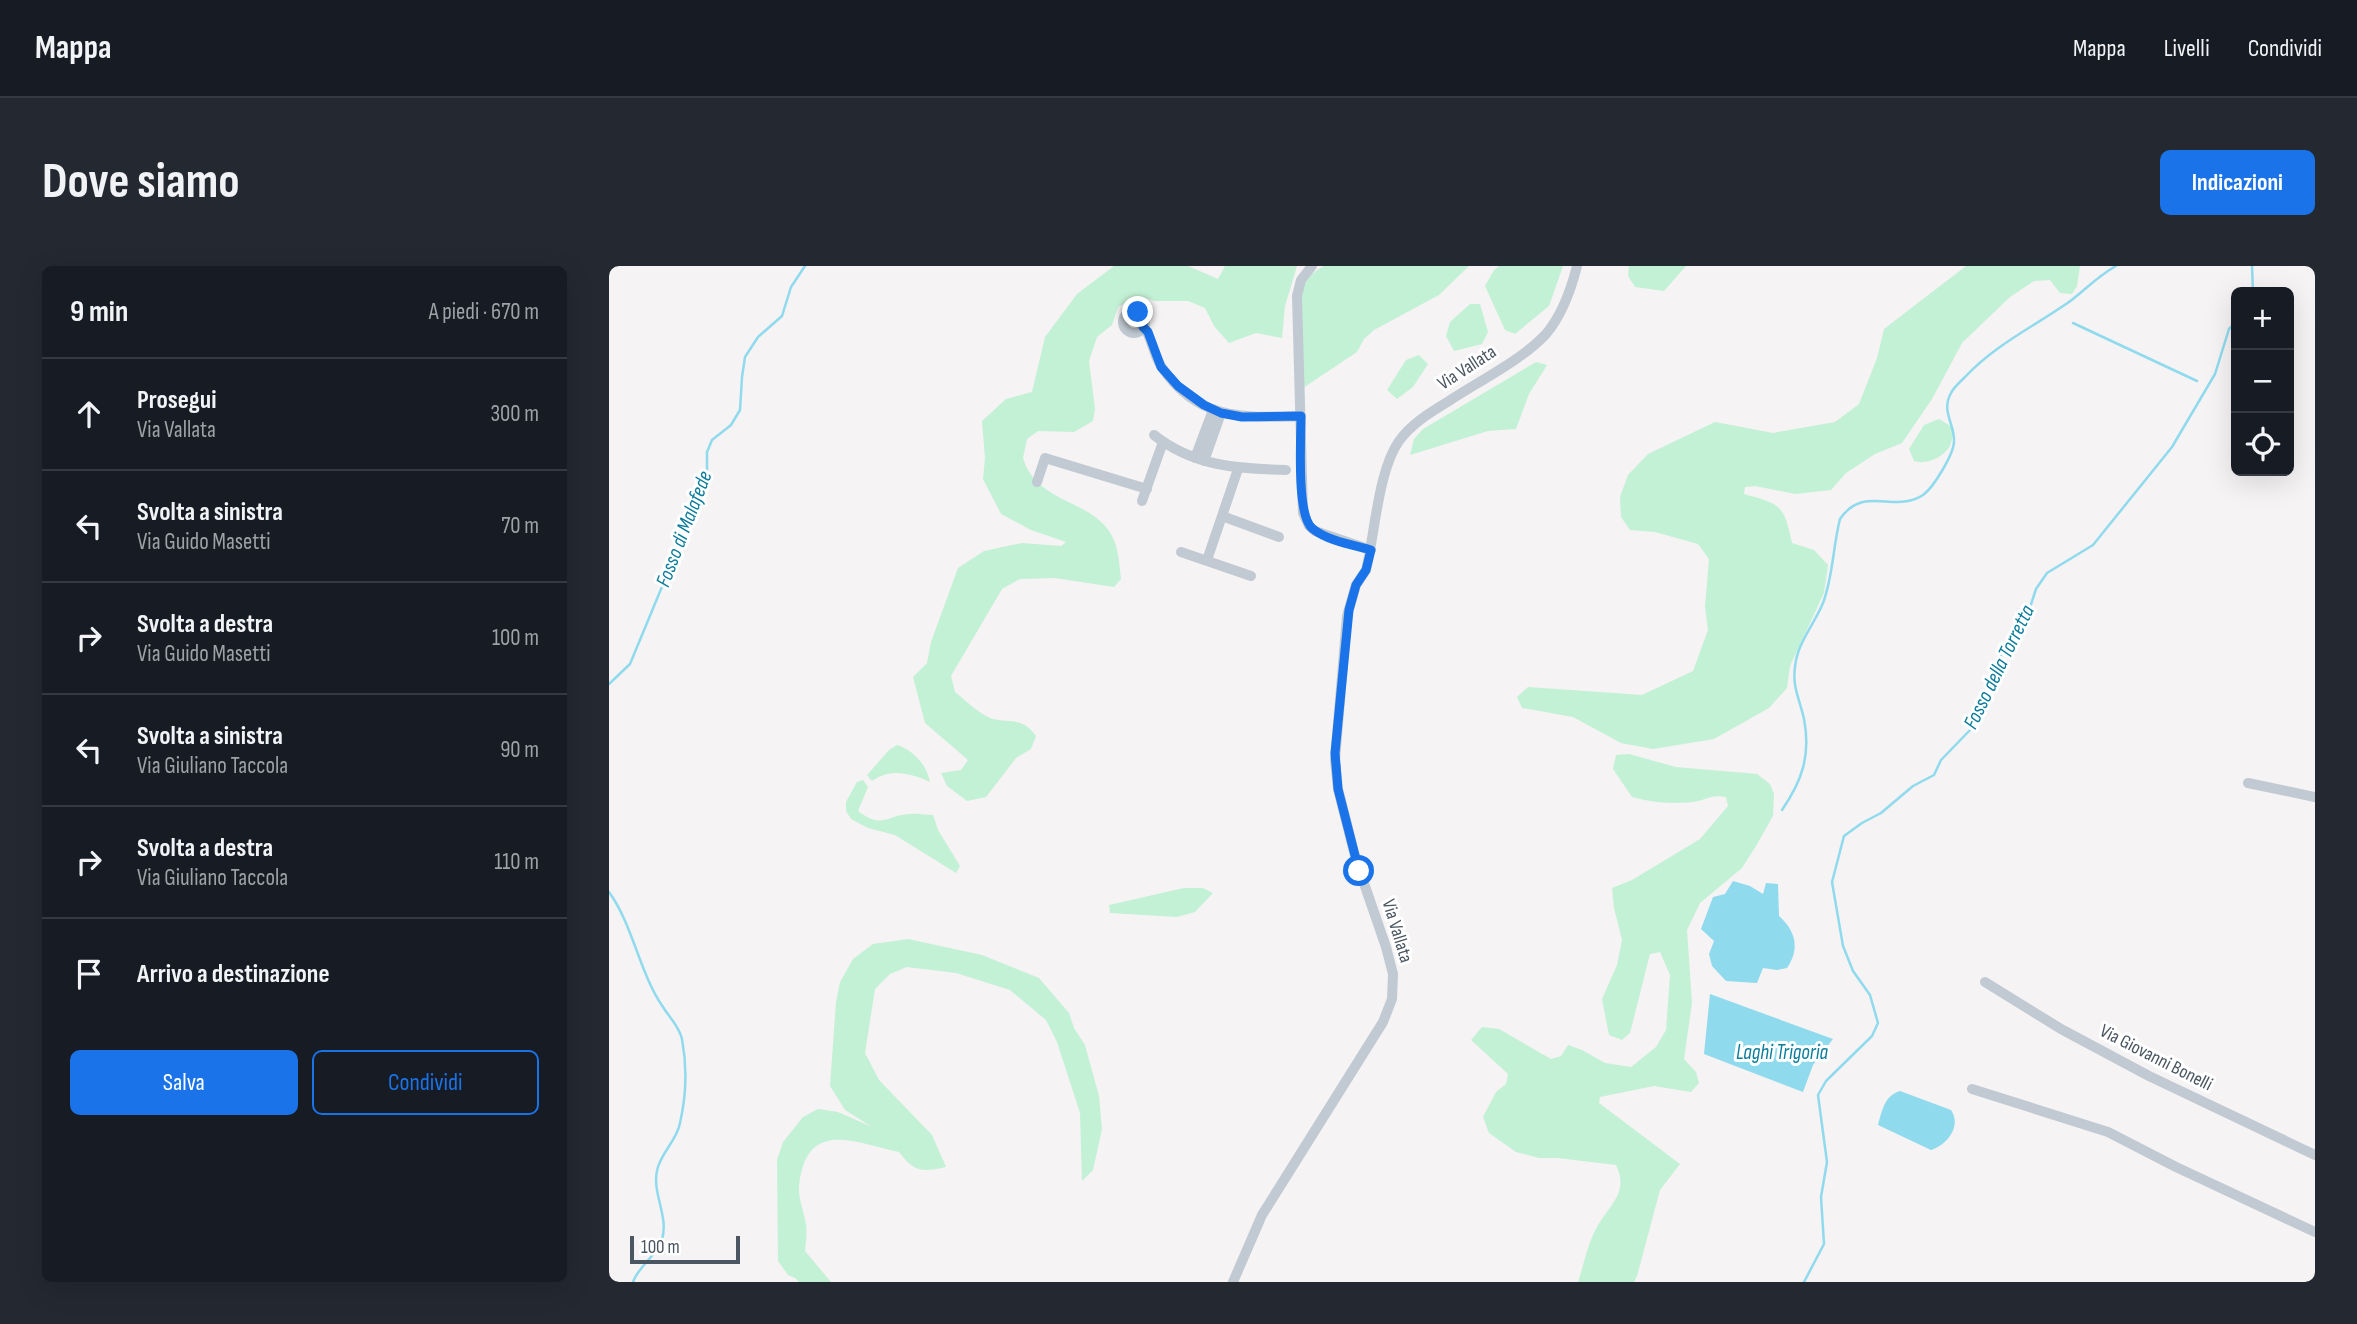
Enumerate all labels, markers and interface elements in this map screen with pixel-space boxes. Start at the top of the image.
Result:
text: Mappa [35,28,111,68]
text: Mappa [2073,34,2126,63]
text: Livelli [2164,34,2210,63]
text: Condividi [2248,34,2322,63]
button: Indicazioni [2160,150,2315,215]
text: Dove siamo [42,153,240,212]
map controls [2231,287,2294,476]
button: + [2231,287,2294,350]
text: 9 min [70,294,128,330]
route end [1122,296,1153,327]
text: A piedi · 670 m [429,298,539,326]
street label: Via Vallata [1433,341,1501,395]
button: − [2231,350,2294,413]
text: Prosegui [137,385,216,416]
icon: ahead [70,395,108,433]
text: 300 m [490,400,539,428]
button: locate [2231,413,2294,476]
text: Via Vallata [137,416,216,444]
water label: Fosso di Malafede [650,468,718,590]
text: Svolta a sinistra [137,497,283,528]
icon: left [70,507,108,545]
text: 70 m [501,512,539,540]
text: Via Guido Masetti [137,528,271,556]
water label: Fosso della Torretta [1958,601,2040,733]
text: Svolta a destra [137,609,273,640]
icon: right [70,619,108,657]
text: 100 m [492,624,539,652]
text: Via Guido Masetti [137,640,271,668]
text: Svolta a sinistra [137,721,283,752]
icon: left [70,731,108,769]
text: 90 m [500,736,539,764]
text: Via Giuliano Taccola [137,752,288,780]
text: Svolta a destra [137,833,273,864]
icon: right [70,843,108,881]
text: 110 m [494,848,539,876]
route start [1343,855,1374,886]
text: Via Giuliano Taccola [137,864,288,892]
street label: Via Vallata [1376,897,1418,965]
icon: arrive [70,955,108,993]
text: Arrivo a destinazione [137,959,330,990]
street label: Via Giovanni Bonelli [2096,1020,2216,1096]
water label: Laghi Trigoria [1736,1040,1829,1065]
button: Salva [70,1050,298,1115]
button: Condividi [312,1050,539,1115]
scale bar [630,1233,740,1265]
text: 100 m [641,1236,680,1259]

